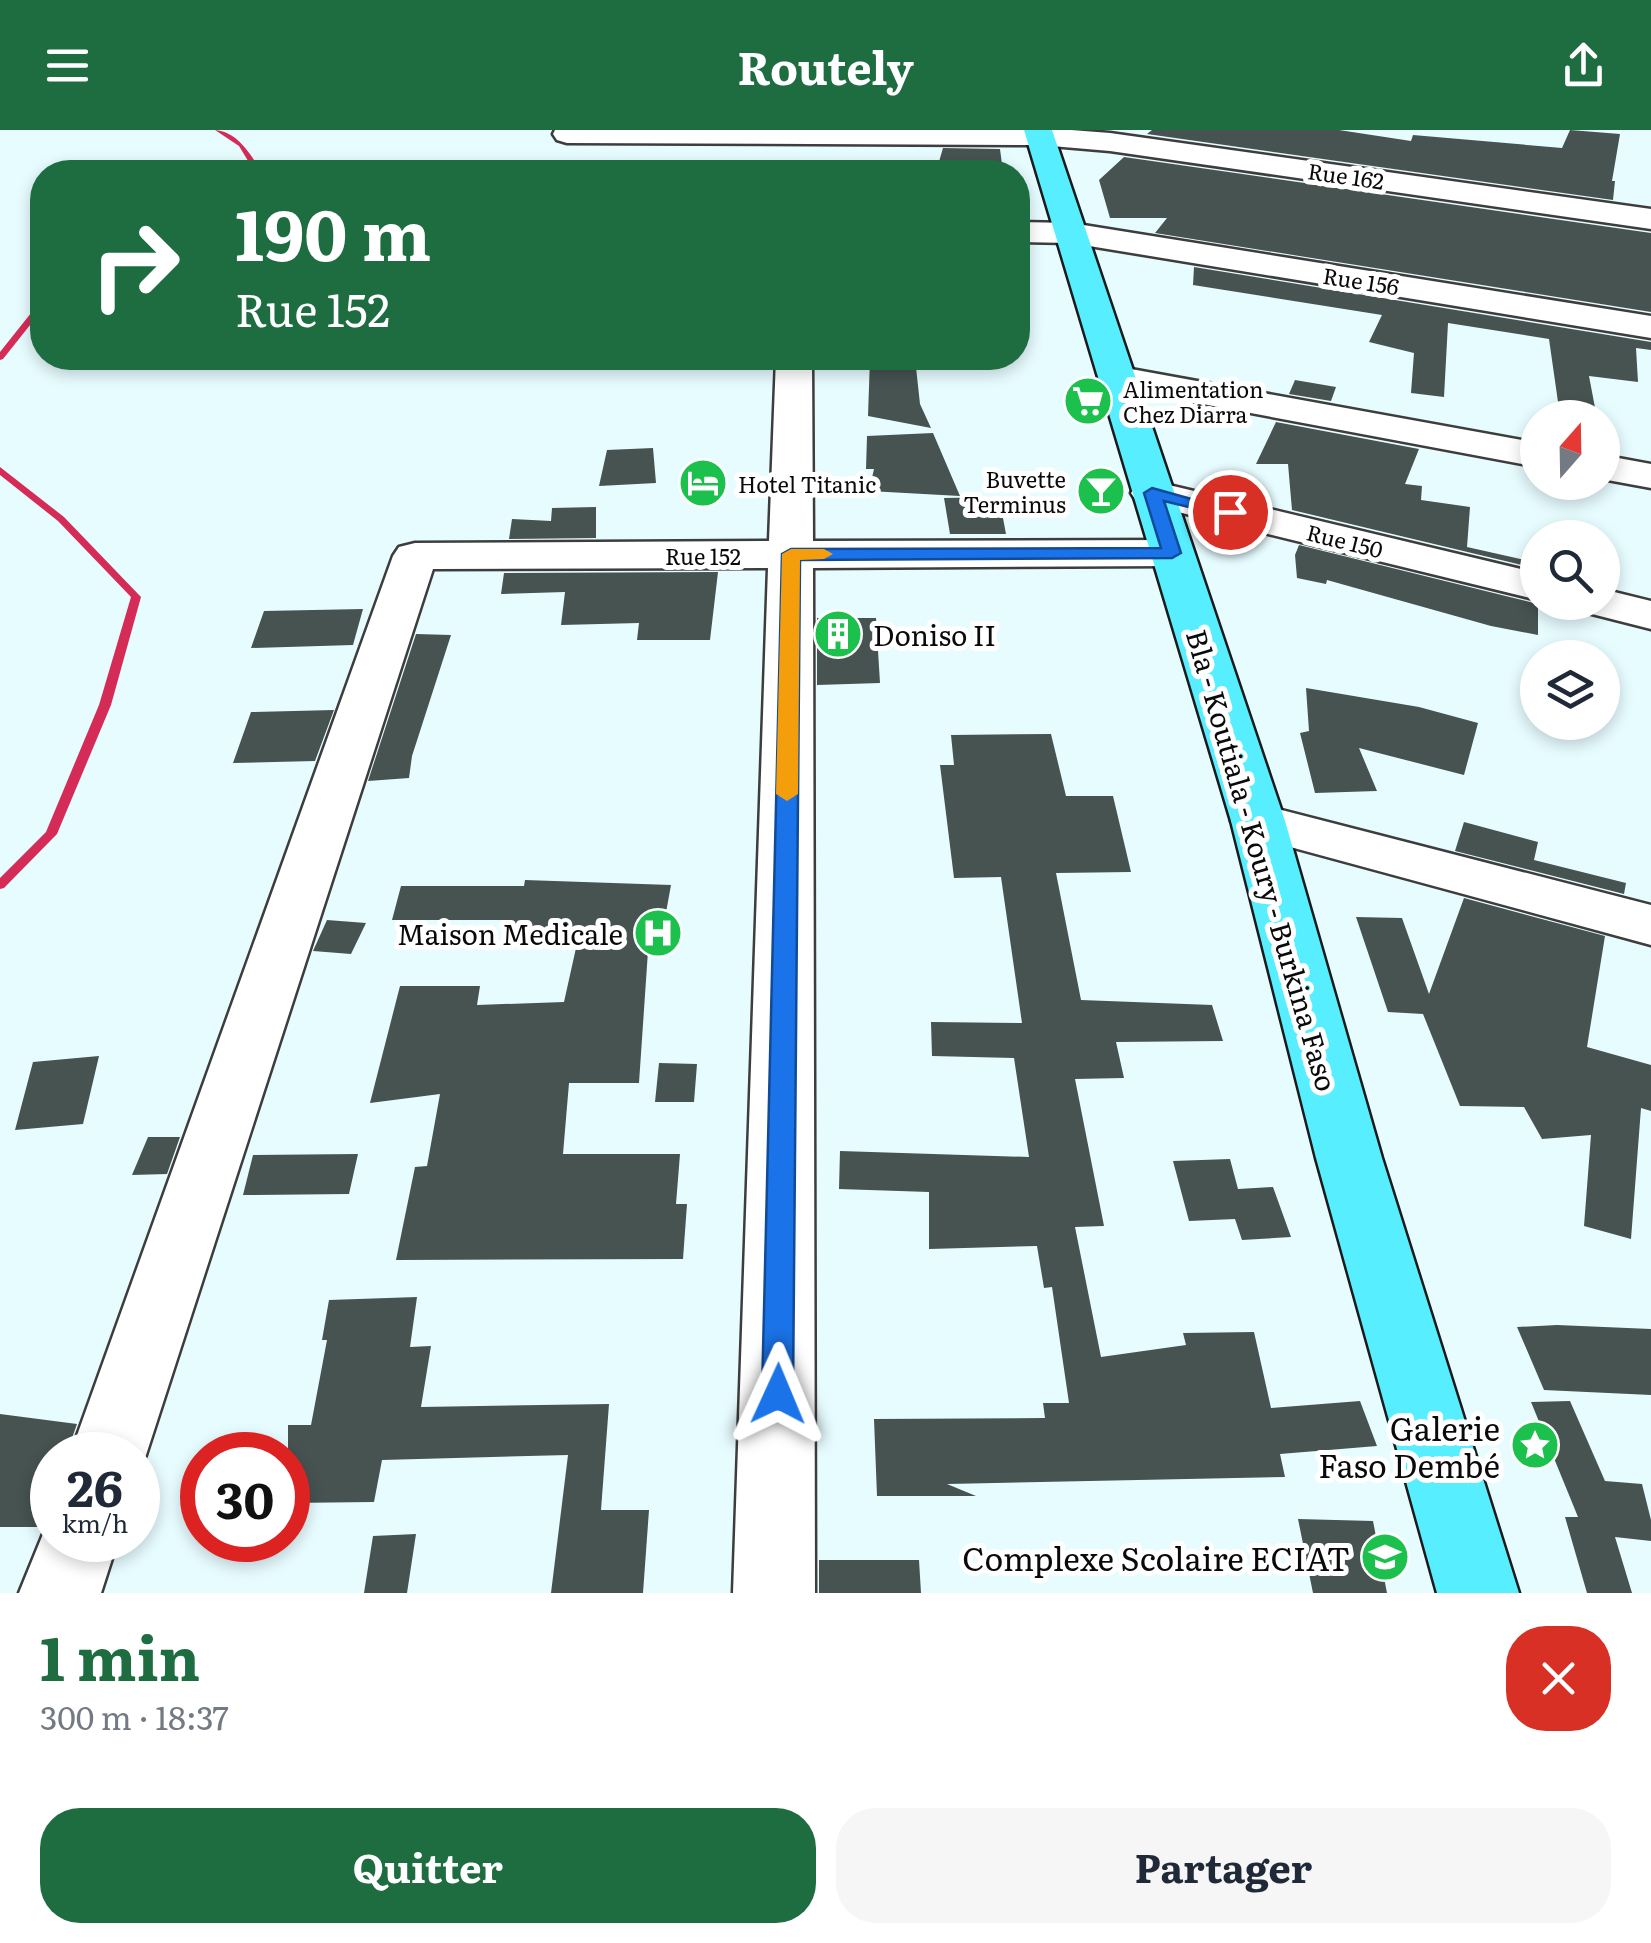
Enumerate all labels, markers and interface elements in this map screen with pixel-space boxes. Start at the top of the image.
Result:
text: Routely [737,32,914,99]
icon: menu [40,38,95,93]
icon: share [1556,38,1611,93]
street label: Rue 162 [1306,153,1386,197]
text: 190 m [235,179,431,283]
icon: right [70,200,200,330]
street label: Rue 156 [1321,258,1402,302]
text: Rue 152 [235,274,390,341]
place label: Alimentation Chez Diarra [1123,372,1264,430]
supermarket icon: Alimentation Chez Diarra [1062,375,1114,427]
north arrow [1520,400,1620,500]
map controls [1520,400,1620,740]
hotel icon: Hotel Titanic [677,457,729,509]
place label: Buvette Terminus [963,462,1066,520]
bar icon: Buvette Terminus [1075,465,1127,517]
place label: Hotel Titanic [738,467,876,500]
pin [1188,470,1273,555]
icon: arrive [1203,485,1258,540]
street label: Rue 150 [1303,515,1387,565]
button: search [1520,520,1620,620]
street label: Rue 152 [665,539,741,572]
building icon: Doniso II [812,608,864,660]
place label: Doniso II [873,613,996,655]
street label: Bla - Koutiala - Koury - Burkina Faso [1177,624,1349,1096]
button: layers [1520,640,1620,740]
hospital icon: Maison Medicale [632,907,684,959]
place label: Maison Medicale [397,912,623,954]
position arrow [726,1342,830,1446]
place label: Galerie Faso Dembé [1318,1403,1500,1488]
place icon: Galerie Faso Dembé [1509,1419,1561,1471]
speed limit sign: 30 [180,1432,310,1562]
text: 26 [67,1448,123,1522]
text: km/h [62,1504,128,1541]
school or university icon: Complexe Scolaire ECIAT [1359,1531,1411,1583]
place label: Complexe Scolaire ECIAT [962,1533,1350,1581]
text: 1 min [40,1610,200,1699]
button: close [1506,1626,1611,1731]
text: 300 m · 18:37 [40,1692,229,1740]
button: Quitter [40,1808,816,1923]
button: Partager [836,1808,1611,1923]

